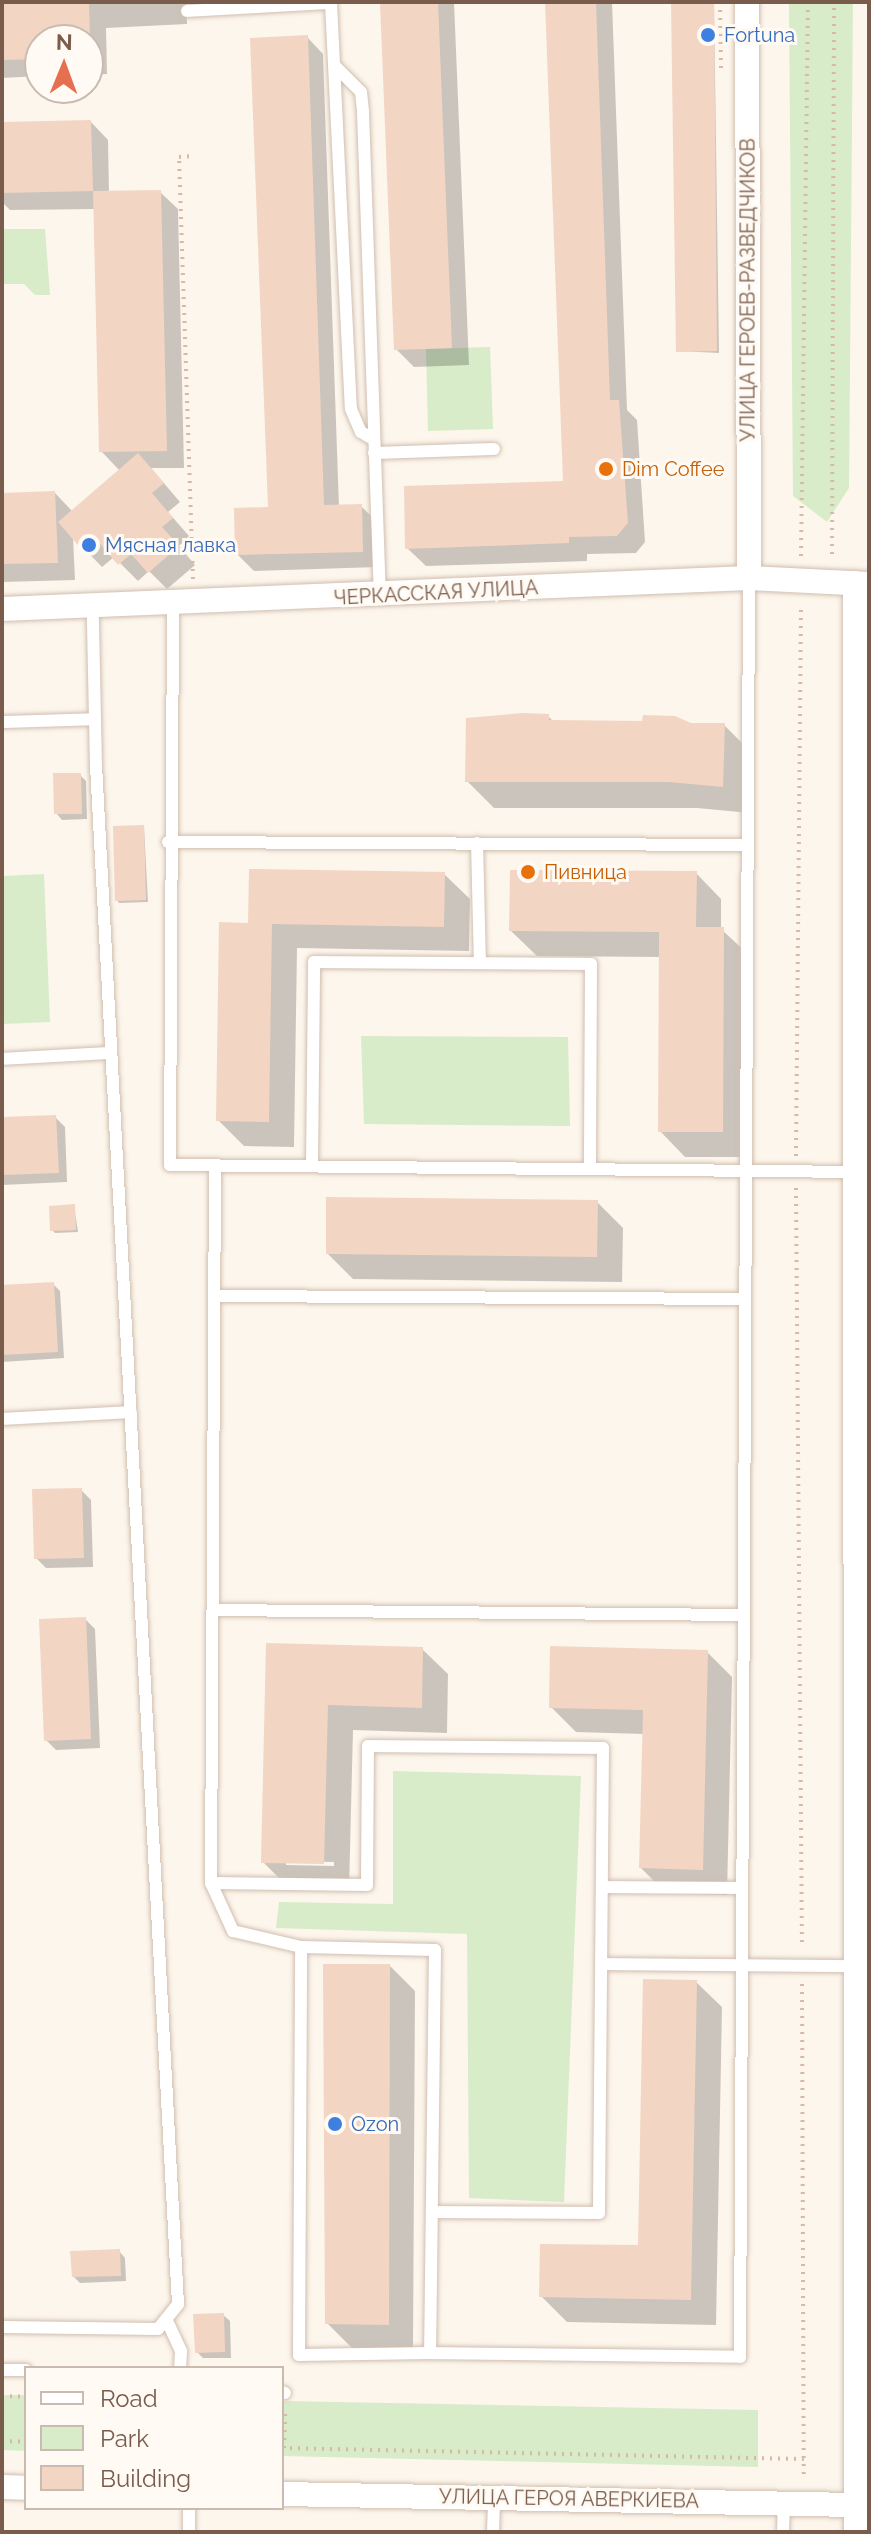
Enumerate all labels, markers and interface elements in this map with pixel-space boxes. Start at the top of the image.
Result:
place label: Fortuna [724,23,795,47]
north arrow [24,24,104,104]
marker: Fortuna [699,26,717,44]
text: N [56,29,73,55]
street label: УЛИЦА ГЕРОЕВ-РАЗВЕДЧИКОВ [736,138,760,442]
place label: Dim Coffee [622,457,724,481]
marker: Dim Coffee [597,460,615,478]
place label: Мясная лавка [105,533,236,557]
marker: Мясная лавка [80,536,98,554]
street label: ЧЕРКАССКАЯ УЛИЦА [333,576,539,610]
place label: Пивница [544,860,627,884]
marker: Пивница [519,863,537,881]
place label: Ozon [351,2112,399,2136]
marker: Ozon [326,2115,344,2133]
legend [24,2366,284,2510]
text: Road [100,2384,158,2413]
text: Park [100,2424,149,2453]
text: Building [100,2464,191,2493]
street label: УЛИЦА ГЕРОЯ АВЕРКИЕВА [438,2485,700,2513]

